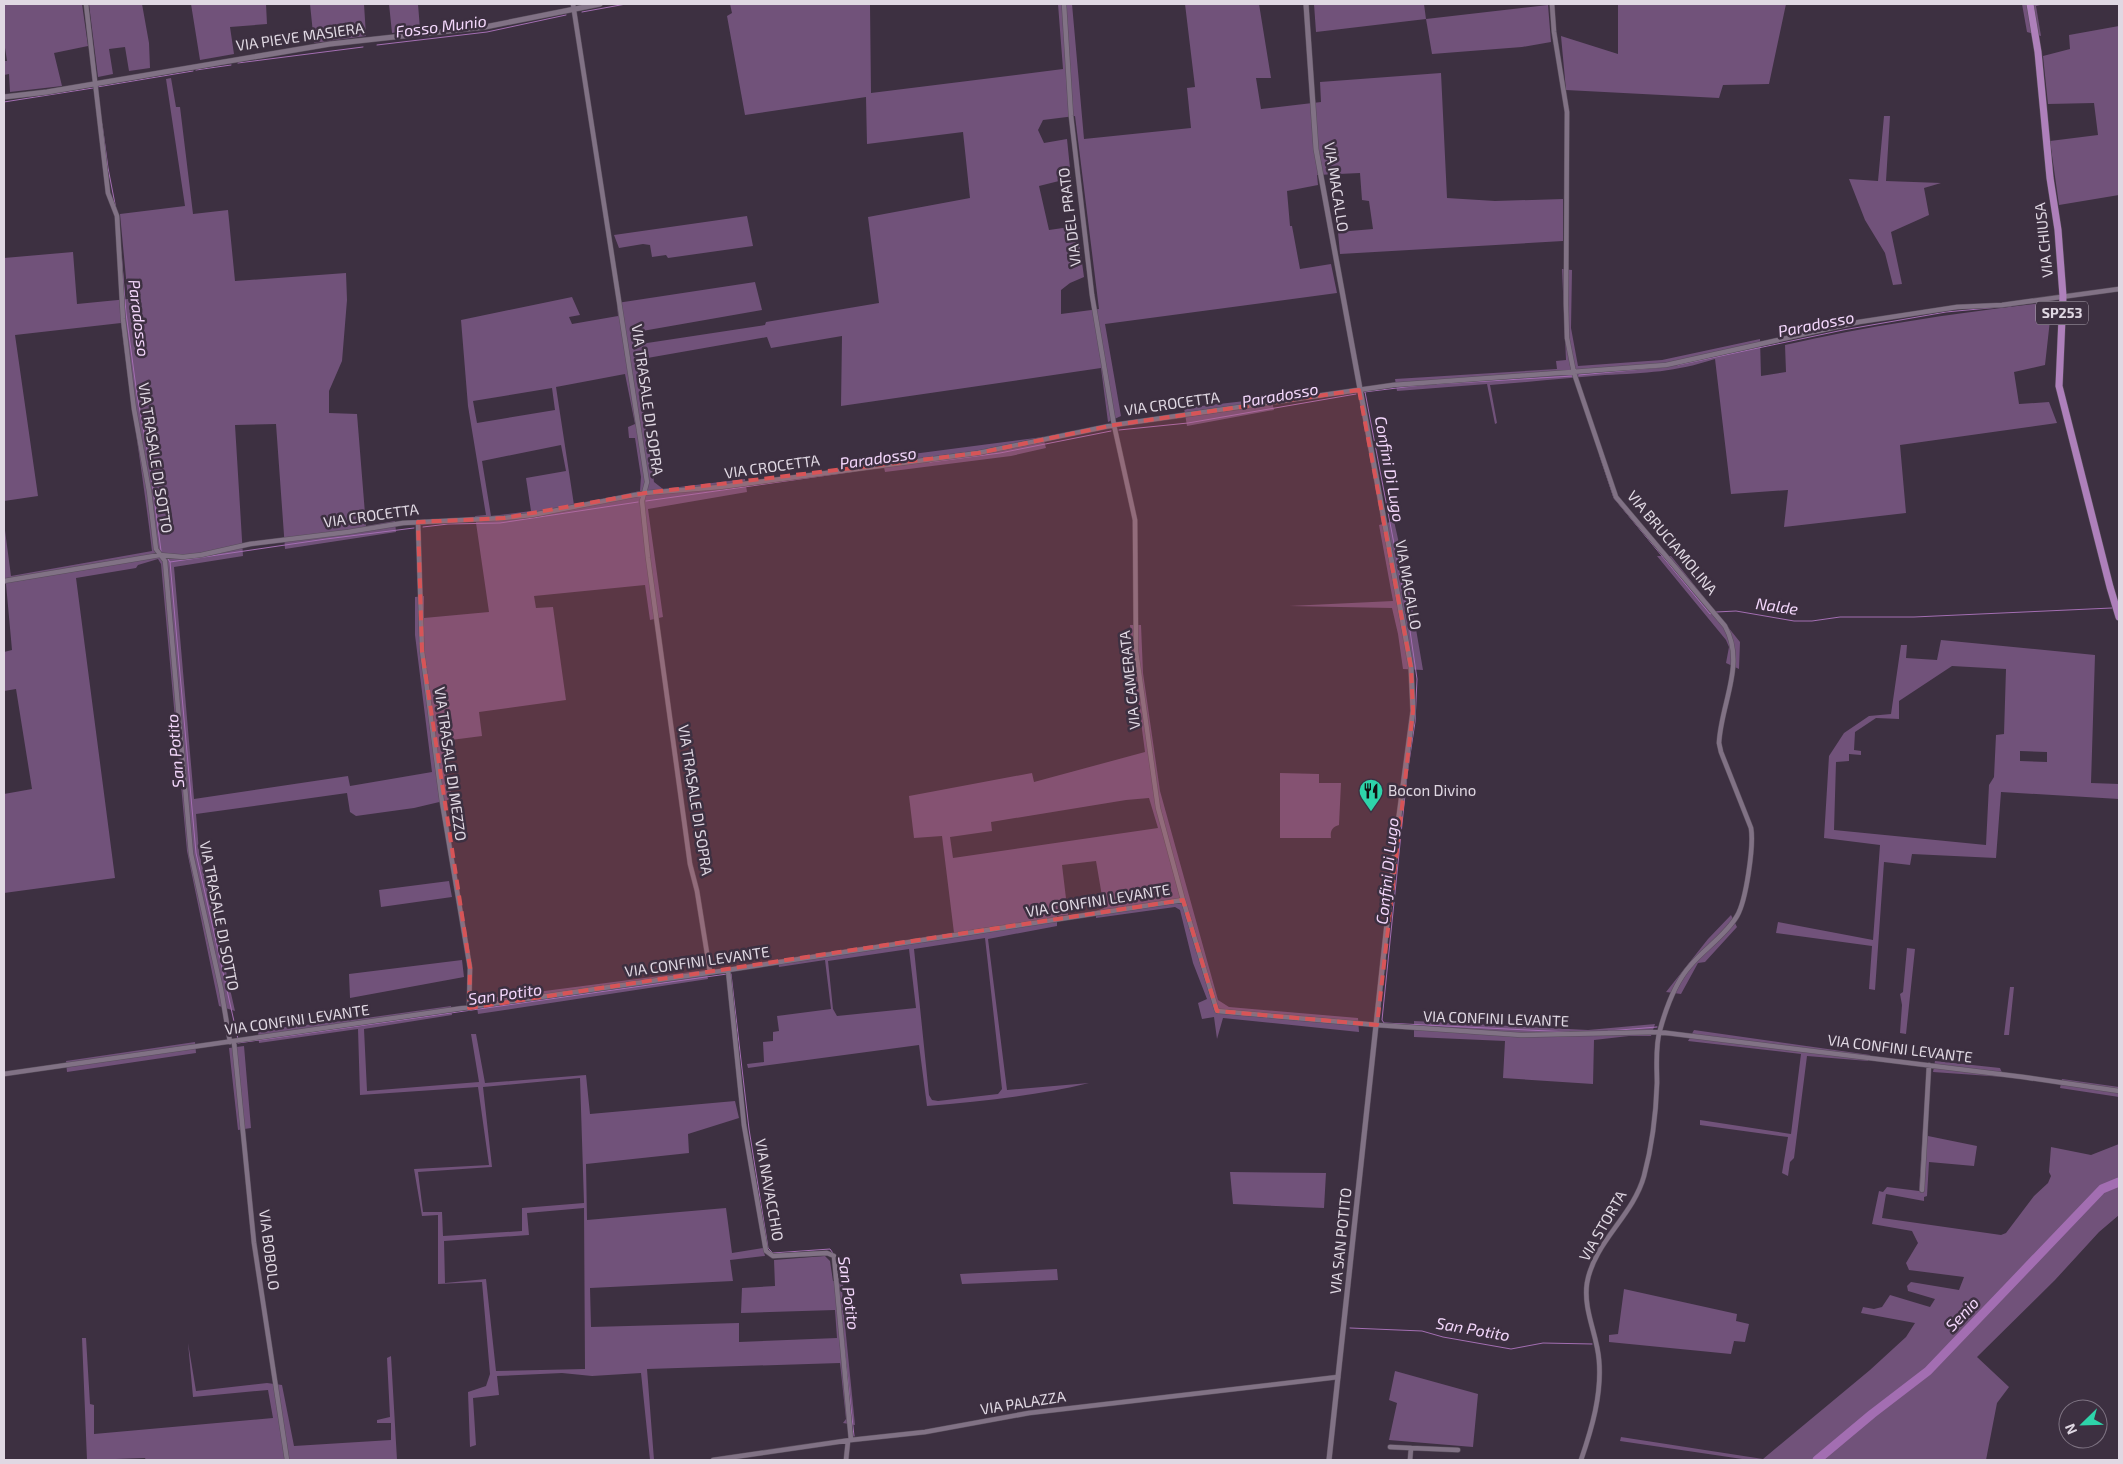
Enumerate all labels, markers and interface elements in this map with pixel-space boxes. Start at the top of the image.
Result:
water label: Fosso Munio [394,10,487,41]
street label: VIA PIEVE MASIERA [235,18,366,54]
street label: VIA MACALLO [1321,141,1353,233]
street label: VIA DEL PRATO [1054,167,1084,268]
street label: VIA CHIUSA [2030,201,2056,279]
water label: Paradosso [125,278,154,357]
road number: SP253 [2036,302,2088,324]
water label: Paradosso [1776,307,1856,340]
street label: VIA TRASALE DI SOPRA [628,323,668,477]
water label: Paradosso [1240,378,1320,411]
street label: VIA TRASALE DI SOTTO [135,381,177,534]
street label: VIA CROCETTA [1123,387,1221,419]
water label: Confini Di Lugo [1372,414,1409,523]
water label: Paradosso [838,443,918,472]
street label: VIA CROCETTA [723,450,821,482]
street label: VIA BRUCIAMOLINA [1624,487,1722,599]
street label: VIA CROCETTA [322,499,420,531]
street label: VIA MACALLO [1392,539,1426,631]
water label: Nalde [1755,593,1800,618]
street label: VIA CAMERATA [1115,629,1143,731]
street label: VIA TRASALE DI MEZZO [431,686,471,842]
water label: San Potito [162,713,187,789]
street label: VIA TRASALE DI SOPRA [675,723,717,877]
restaurant icon: Bocon Divino [1358,778,1384,812]
place label: Bocon Divino [1388,781,1476,799]
water label: Confini Di Lugo [1371,817,1402,925]
street label: VIA TRASALE DI SOTTO [197,839,243,992]
street label: VIA CONFINI LEVANTE [1024,880,1171,920]
street label: VIA CONFINI LEVANTE [623,942,770,980]
water label: San Potito [467,979,543,1008]
street label: VIA CONFINI LEVANTE [223,1000,370,1038]
street label: VIA CONFINI LEVANTE [1423,1006,1569,1030]
street label: VIA CONFINI LEVANTE [1827,1030,1974,1066]
street label: VIA NAVACCHIO [752,1137,788,1242]
street label: VIA STORTA [1575,1186,1630,1264]
street label: VIA SAN POTITO [1325,1187,1355,1295]
street label: VIA BOBOLO [256,1208,284,1291]
water label: San Potito [835,1255,864,1331]
water label: Senio [1941,1293,1982,1335]
water label: San Potito [1435,1313,1511,1344]
street label: VIA PALAZZA [979,1386,1068,1418]
north arrow [2058,1399,2108,1449]
text: N [2061,1421,2080,1437]

